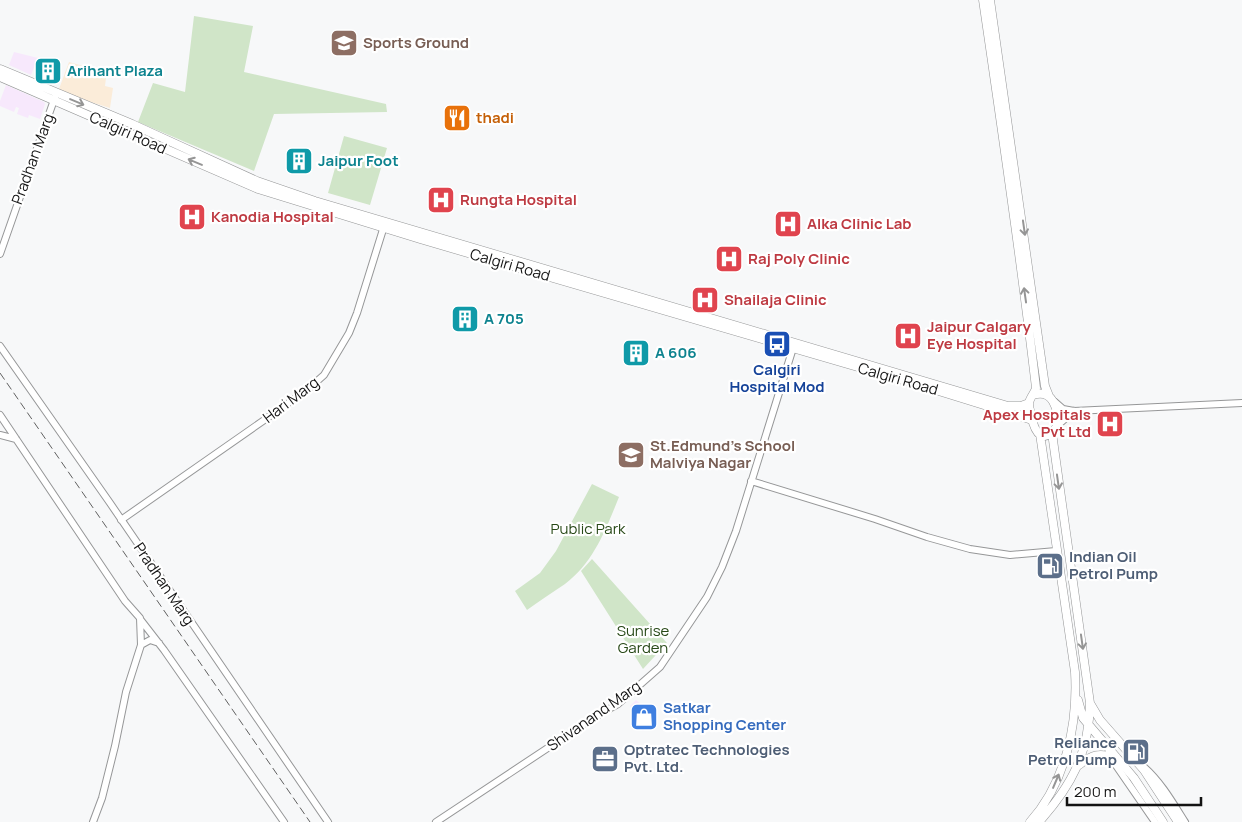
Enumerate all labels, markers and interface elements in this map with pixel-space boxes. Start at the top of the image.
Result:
school or university icon: Sports Ground [329,28,359,58]
place label: Sports Ground [363,32,469,53]
building icon: Arihant Plaza [33,56,63,86]
place label: Arihant Plaza [67,60,163,81]
one-way arrow [69,97,84,107]
restaurant icon: thadi [442,103,472,133]
street label: Calgiri Road [86,106,170,159]
place label: thadi [476,107,514,128]
street label: Pradhan Marg [6,110,59,207]
building icon: Jaipur Foot [284,146,314,176]
place label: Jaipur Foot [318,150,399,171]
one-way arrow [188,157,203,167]
hospital icon: Rungta Hospital [426,185,456,215]
place label: Rungta Hospital [460,189,577,210]
hospital icon: Kanodia Hospital [177,202,207,232]
place label: Kanodia Hospital [211,206,334,227]
hospital icon: Alka Clinic Lab [773,209,803,239]
place label: Alka Clinic Lab [807,213,912,234]
one-way arrow [1019,219,1029,235]
street label: Calgiri Road [468,243,553,286]
hospital icon: Raj Poly Clinic [714,244,744,274]
place label: Raj Poly Clinic [748,248,850,269]
hospital icon: Shailaja Clinic [690,285,720,315]
one-way arrow [1020,287,1030,303]
place label: Shailaja Clinic [724,289,827,310]
building icon: A 705 [450,304,480,334]
place label: A 705 [484,308,524,329]
place label: Jaipur Calgary Eye Hospital [927,316,1032,354]
hospital icon: Jaipur Calgary Eye Hospital [893,321,923,351]
bus stop icon: Calgiri Hospital Mod [762,329,792,359]
building icon: A 606 [621,338,651,368]
place label: A 606 [655,342,697,363]
street label: Calgiri Road [856,357,941,400]
place label: Calgiri Hospital Mod [729,359,825,397]
street label: Hari Marg [258,372,323,428]
place label: Apex Hospitals Pvt Ltd [983,404,1091,442]
hospital icon: Apex Hospitals Pvt Ltd [1095,409,1125,439]
place label: St.Edmund’s School Malviya Nagar [650,435,795,473]
school or university icon: St.Edmund’s School Malviya Nagar [616,440,646,470]
one-way arrow [1053,473,1063,489]
park label: Public Park [550,518,626,539]
street label: Pradhan Marg [129,538,200,629]
place label: Indian Oil Petrol Pump [1069,546,1158,584]
fuel station icon: Indian Oil Petrol Pump [1035,551,1065,581]
park label: Sunrise Garden [617,620,670,658]
one-way arrow [1077,634,1087,650]
street label: Shivanand Marg [543,675,645,756]
place label: Satkar Shopping Center [663,697,786,735]
shop icon: Satkar Shopping Center [629,702,659,732]
place label: Reliance Petrol Pump [1028,732,1117,770]
fuel station icon: Reliance Petrol Pump [1121,737,1151,767]
place label: Optratec Technologies Pvt. Ltd. [624,739,790,777]
office icon: Optratec Technologies Pvt. Ltd. [590,744,620,774]
one-way arrow [1051,774,1061,789]
scale bar [1067,774,1201,806]
text: 200 m [1074,781,1117,802]

